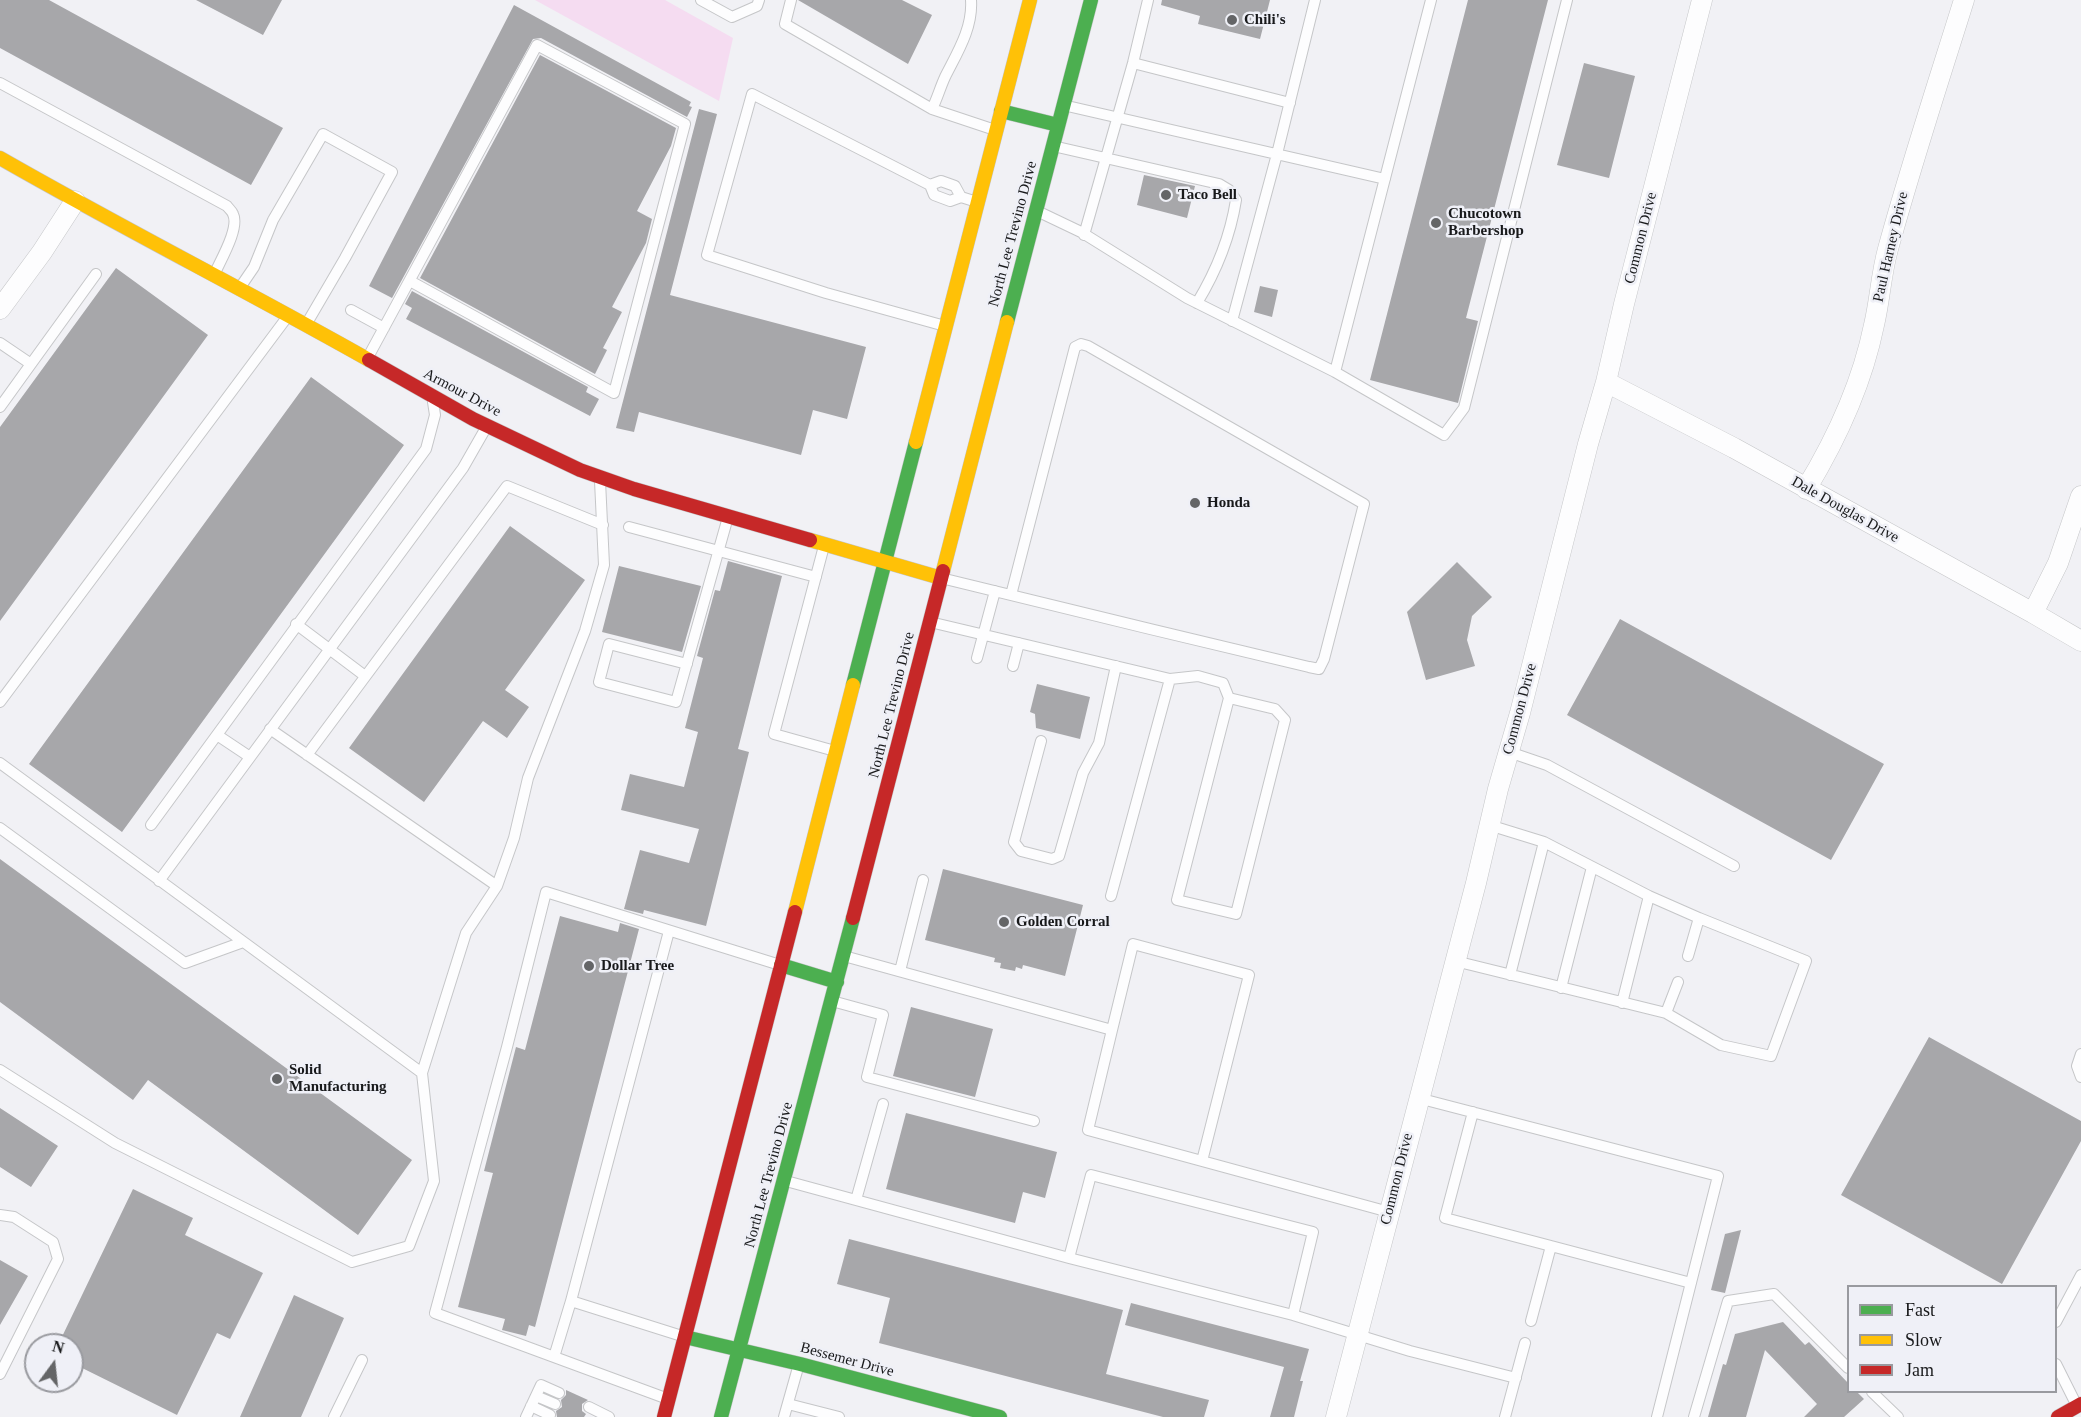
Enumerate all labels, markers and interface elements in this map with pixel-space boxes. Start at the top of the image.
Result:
place label: Chili's [1244,11,1286,29]
marker: Chili's [1225,13,1239,27]
street label: North Lee Trevino Drive [985,159,1041,309]
place label: Taco Bell [1178,186,1237,204]
marker: Taco Bell [1159,188,1173,202]
street label: Common Drive [1621,190,1661,286]
street label: Paul Harney Drive [1870,190,1912,304]
place label: Chucotown Barbershop [1448,205,1524,240]
marker: Chucotown Barbershop [1429,216,1443,230]
street label: Armour Drive [420,365,504,421]
street label: Dale Douglas Drive [1788,473,1902,547]
place label: Honda [1207,494,1250,512]
marker: Honda [1188,496,1202,510]
street label: North Lee Trevino Drive [865,630,919,780]
street label: Common Drive [1499,661,1541,757]
place label: Golden Corral [1016,913,1110,931]
marker: Golden Corral [997,915,1011,929]
place label: Dollar Tree [601,957,674,975]
marker: Dollar Tree [582,959,596,973]
place label: Solid Manufacturing [289,1061,386,1096]
marker: Solid Manufacturing [270,1072,284,1086]
street label: North Lee Trevino Drive [741,1100,797,1250]
street label: Common Drive [1377,1131,1417,1227]
legend [1847,1285,2057,1393]
text: Fast [1905,1300,1935,1320]
text: Slow [1905,1330,1942,1350]
north arrow [24,1333,84,1393]
text: N [50,1337,66,1357]
street label: Bessemer Drive [798,1339,896,1381]
text: Jam [1905,1360,1934,1380]

